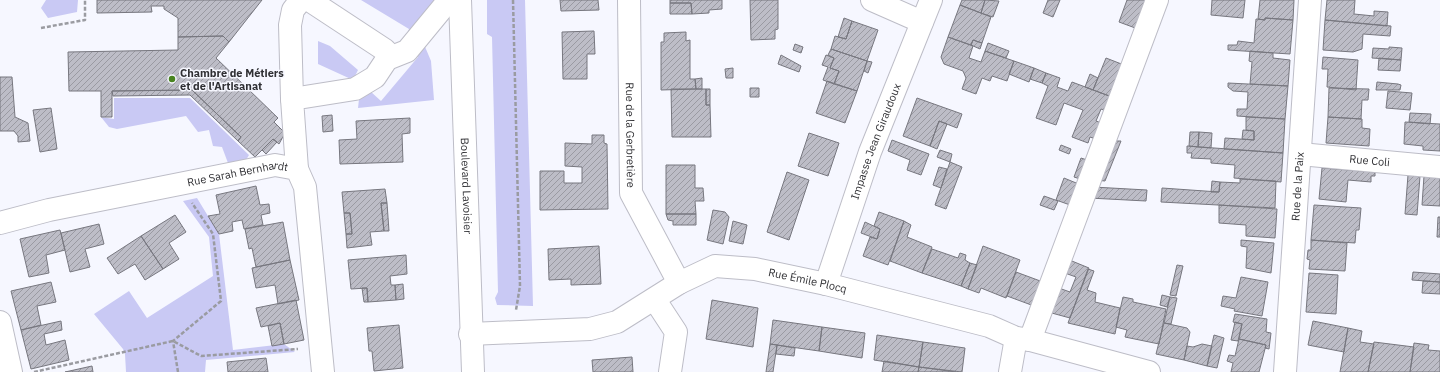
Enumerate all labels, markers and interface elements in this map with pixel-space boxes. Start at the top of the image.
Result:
place label: Chambre de Métiers et de l'Artisanat [180,66,284,93]
marker: Chambre de Métiers et de l'Artisanat [167,74,177,84]
street label: Impasse Jean Giraudoux [848,81,904,201]
street label: Rue de la Gerbretière [623,82,638,188]
street label: Boulevard Lavoisier [458,137,475,234]
street label: Rue de la Paix [1288,151,1307,221]
street label: Rue Coli [1349,152,1391,169]
street label: Rue Sarah Bernhardt [186,158,289,189]
street label: Rue Émile Plocq [767,265,848,296]

